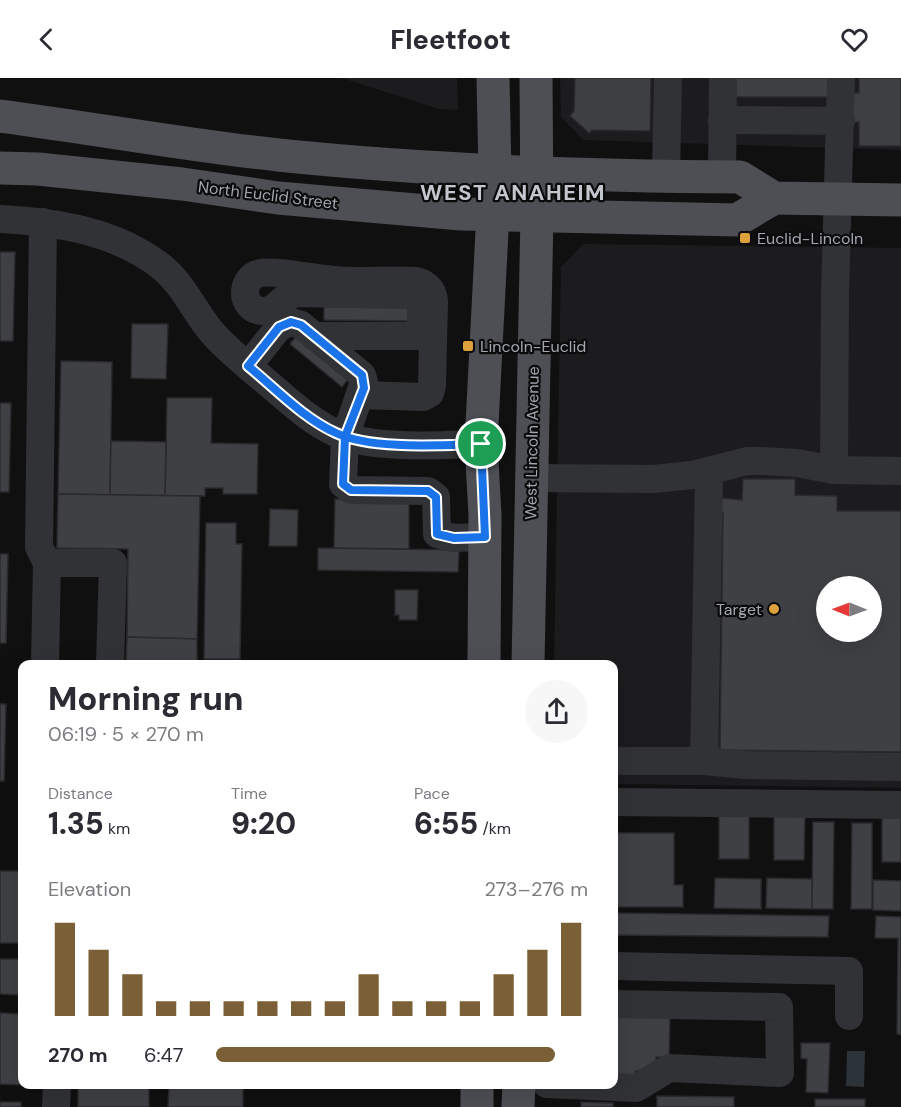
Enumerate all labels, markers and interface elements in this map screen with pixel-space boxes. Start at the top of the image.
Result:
text: Fleetfoot [390,22,511,57]
icon: back [30,23,63,56]
icon: heart [838,23,871,56]
street label: North Euclid Street [197,176,339,214]
district label: WEST ANAHEIM [420,178,606,207]
place label: Euclid-Lincoln [757,228,863,249]
marker: Euclid-Lincoln [738,231,752,245]
place label: Lincoln-Euclid [480,336,586,357]
marker: Lincoln-Euclid [461,339,475,353]
street label: West Lincoln Avenue [520,366,544,520]
pin [455,418,506,469]
icon: arrive [464,427,497,460]
north arrow [816,576,882,642]
map controls [816,576,882,642]
place label: Target [716,599,762,620]
marker: Target [767,602,781,616]
text: Morning run [48,677,243,720]
button: share [525,680,588,743]
text: 06:19 · 5 × 270 m [48,721,204,747]
text: Distance [48,783,113,804]
text: Time [231,783,267,804]
text: Pace [414,783,450,804]
text: 1.35 [48,804,104,843]
text: 9:20 [231,804,296,843]
text: 6:55 [414,804,478,843]
text: km [104,818,130,839]
text: /km [478,818,511,839]
text: Elevation [48,876,131,902]
text: 273–276 m [484,876,588,902]
text: 270 m [48,1042,108,1068]
text: 6:47 [144,1042,183,1068]

